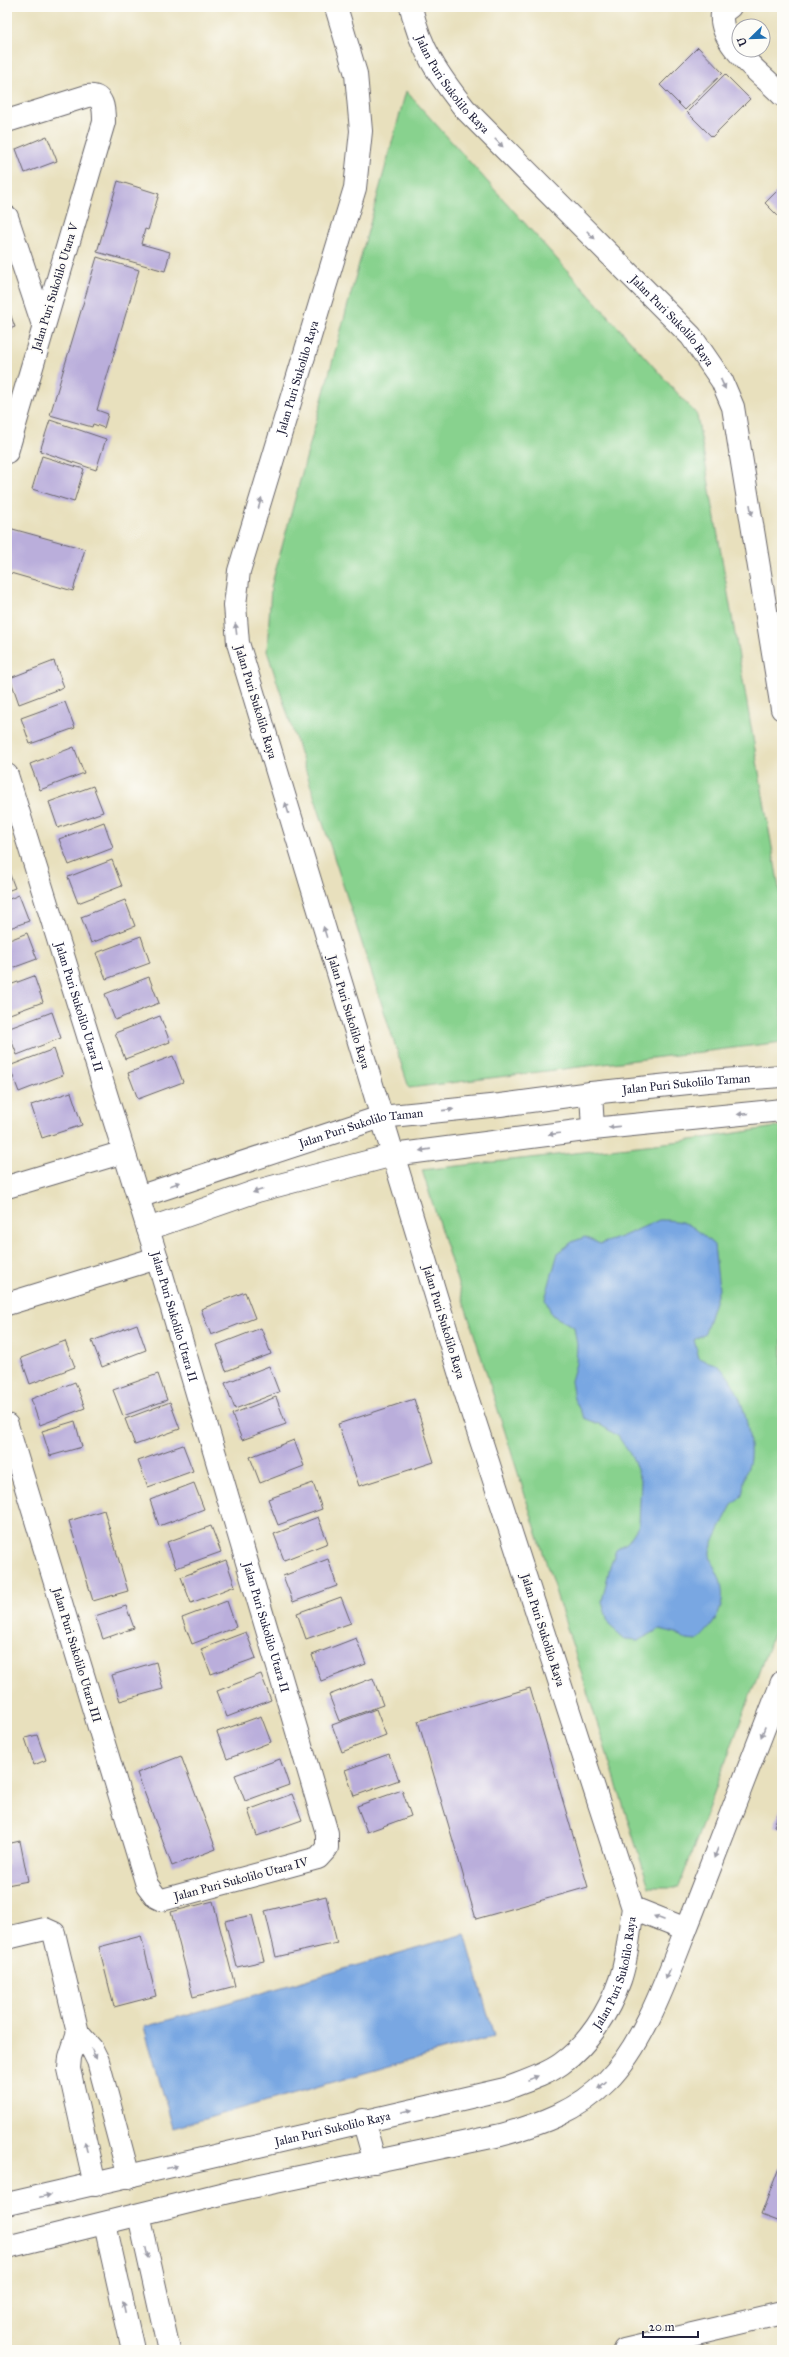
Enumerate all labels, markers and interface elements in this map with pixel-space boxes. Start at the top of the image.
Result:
north arrow [731,18,771,58]
street label: Jalan Puri Sukolilo Raya [411,31,493,137]
text: U [734,35,750,48]
one-way arrow [494,138,504,148]
street label: Jalan Puri Sukolilo Utara V [28,221,82,355]
one-way arrow [586,230,595,240]
street label: Jalan Puri Sukolilo Raya [625,271,717,370]
street label: Jalan Puri Sukolilo Raya [273,318,322,438]
one-way arrow [720,378,726,389]
one-way arrow [257,496,263,508]
one-way arrow [748,504,754,516]
one-way arrow [233,623,239,635]
street label: Jalan Puri Sukolilo Raya [231,642,280,762]
one-way arrow [284,801,290,813]
one-way arrow [322,926,328,938]
street label: Jalan Puri Sukolilo Utara II [51,939,106,1074]
street label: Jalan Puri Sukolilo Raya [324,952,373,1072]
street label: Jalan Puri Sukolilo Taman [620,1071,751,1098]
street label: Jalan Puri Sukolilo Taman [295,1106,424,1152]
one-way arrow [442,1107,454,1114]
one-way arrow [737,1110,749,1117]
one-way arrow [608,1124,620,1130]
one-way arrow [548,1130,560,1137]
one-way arrow [419,1147,431,1153]
one-way arrow [170,1181,182,1187]
one-way arrow [252,1188,264,1194]
street label: Jalan Puri Sukolilo Utara II [147,1248,200,1384]
street label: Jalan Puri Sukolilo Raya [419,1262,468,1382]
street label: Jalan Puri Sukolilo Utara II [239,1559,292,1694]
street label: Jalan Puri Sukolilo Raya [517,1570,568,1689]
street label: Jalan Puri Sukolilo Utara III [48,1584,104,1724]
one-way arrow [759,1726,765,1738]
one-way arrow [712,1847,718,1859]
street label: Jalan Puri Sukolilo Utara IV [171,1854,310,1905]
street label: Jalan Puri Sukolilo Raya [589,1915,639,2034]
one-way arrow [653,1915,665,1921]
one-way arrow [665,1968,671,1979]
one-way arrow [91,2048,97,2060]
one-way arrow [527,2075,538,2081]
one-way arrow [597,2080,608,2089]
one-way arrow [401,2107,413,2113]
street label: Jalan Puri Sukolilo Raya [271,2109,392,2150]
one-way arrow [83,2141,89,2153]
one-way arrow [166,2163,178,2169]
one-way arrow [39,2192,51,2198]
one-way arrow [145,2247,151,2259]
one-way arrow [120,2301,126,2313]
scale bar [643,2313,698,2339]
text: 20 m [649,2320,675,2334]

